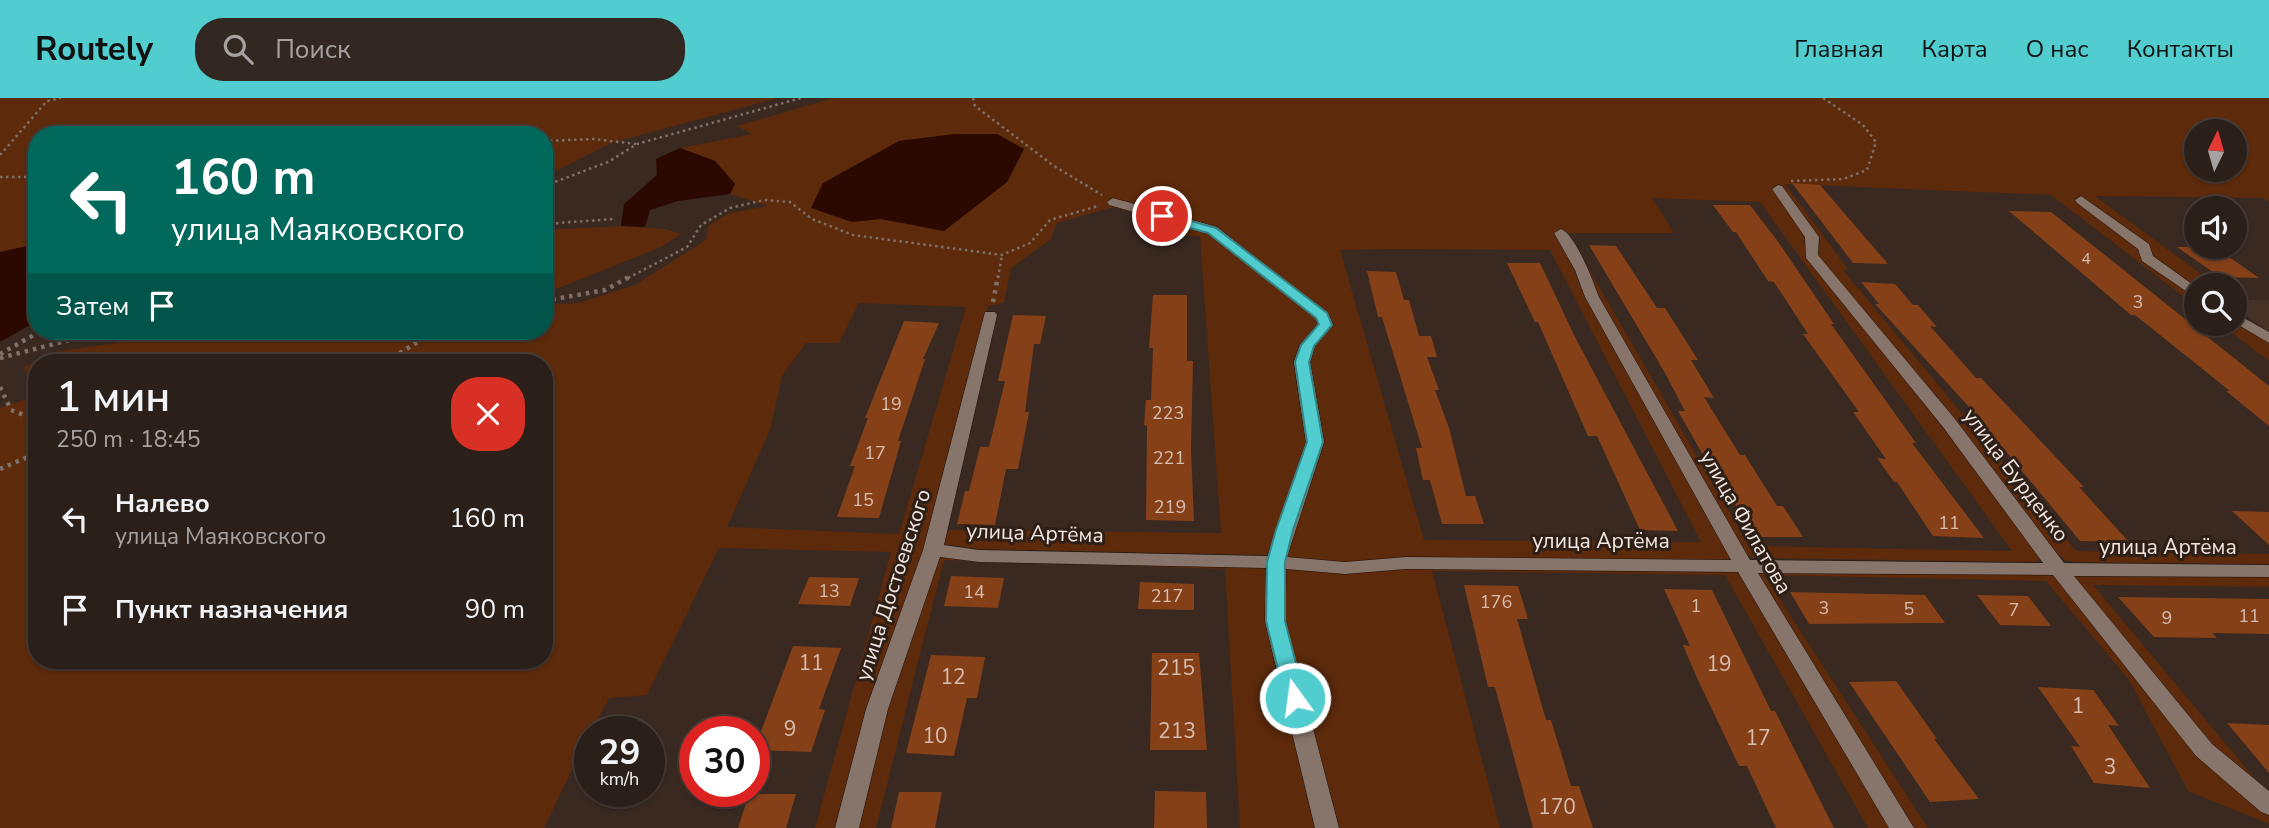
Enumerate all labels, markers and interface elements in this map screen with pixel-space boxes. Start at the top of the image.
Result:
search box [195,18,685,81]
text: Routely [35,27,153,72]
icon: search [219,30,257,68]
text: Поиск [275,32,351,67]
text: Главная [1794,33,1884,65]
text: Карта [1922,33,1988,65]
text: О нас [2026,33,2089,65]
text: Контакты [2127,33,2234,65]
north arrow [2184,119,2247,182]
map controls [2184,119,2247,336]
text: 160 m [171,144,315,211]
icon: left [56,154,147,245]
pin [1132,186,1192,246]
button: sound [2184,196,2247,259]
icon: arrive [1143,197,1181,235]
text: улица Маяковского [171,208,465,251]
house number: 4 [2081,248,2091,270]
button: search [2184,273,2247,336]
icon: arrive [143,287,181,325]
text: Затем [56,289,129,324]
house number: 3 [2133,290,2143,314]
text: 1 мин [56,369,170,426]
button: close [451,377,525,451]
house number: 19 [880,392,902,416]
house number: 223 [1152,401,1184,425]
street label: улица Бурденко [1957,403,2075,547]
text: 250 m · 18:45 [56,424,201,455]
house number: 17 [864,441,886,465]
street label: улица Филатова [1694,445,1798,599]
house number: 221 [1153,446,1185,470]
text: Налево [115,486,210,521]
street label: улица Достоевского [849,486,937,684]
house number: 15 [852,488,874,512]
house number: 219 [1154,495,1186,519]
icon: left [56,500,94,538]
text: 160 m [449,501,525,536]
house number: 11 [1938,511,1960,535]
street label: улица Артёма [966,517,1104,549]
text: улица Маяковского [115,521,326,552]
street label: улица Артёма [1532,527,1670,555]
street label: улица Артёма [2099,533,2237,561]
house number: 13 [818,579,840,603]
house number: 14 [963,580,985,604]
house number: 217 [1151,584,1183,608]
house number: 176 [1480,590,1512,614]
icon: arrive [56,591,94,629]
text: Пункт назначения [115,592,348,627]
text: 90 m [465,592,525,627]
house number: 1 [1691,594,1701,618]
house number: 3 [1819,596,1829,620]
house number: 5 [1904,597,1914,621]
house number: 7 [2009,598,2019,622]
house number: 11 [2238,604,2260,628]
house number: 9 [2162,606,2172,630]
house number: 11 [798,649,824,677]
house number: 19 [1706,650,1732,678]
house number: 215 [1157,654,1195,682]
position arrow [1258,661,1332,735]
house number: 12 [940,663,966,691]
house number: 1 [2072,692,2084,720]
house number: 9 [784,715,796,743]
speed limit sign: 30 [679,716,770,807]
house number: 213 [1158,717,1196,745]
house number: 10 [922,722,948,750]
house number: 17 [1745,724,1771,752]
text: 29 [598,729,641,776]
house number: 3 [2104,753,2116,781]
text: km/h [600,767,639,791]
house number: 170 [1538,793,1576,821]

